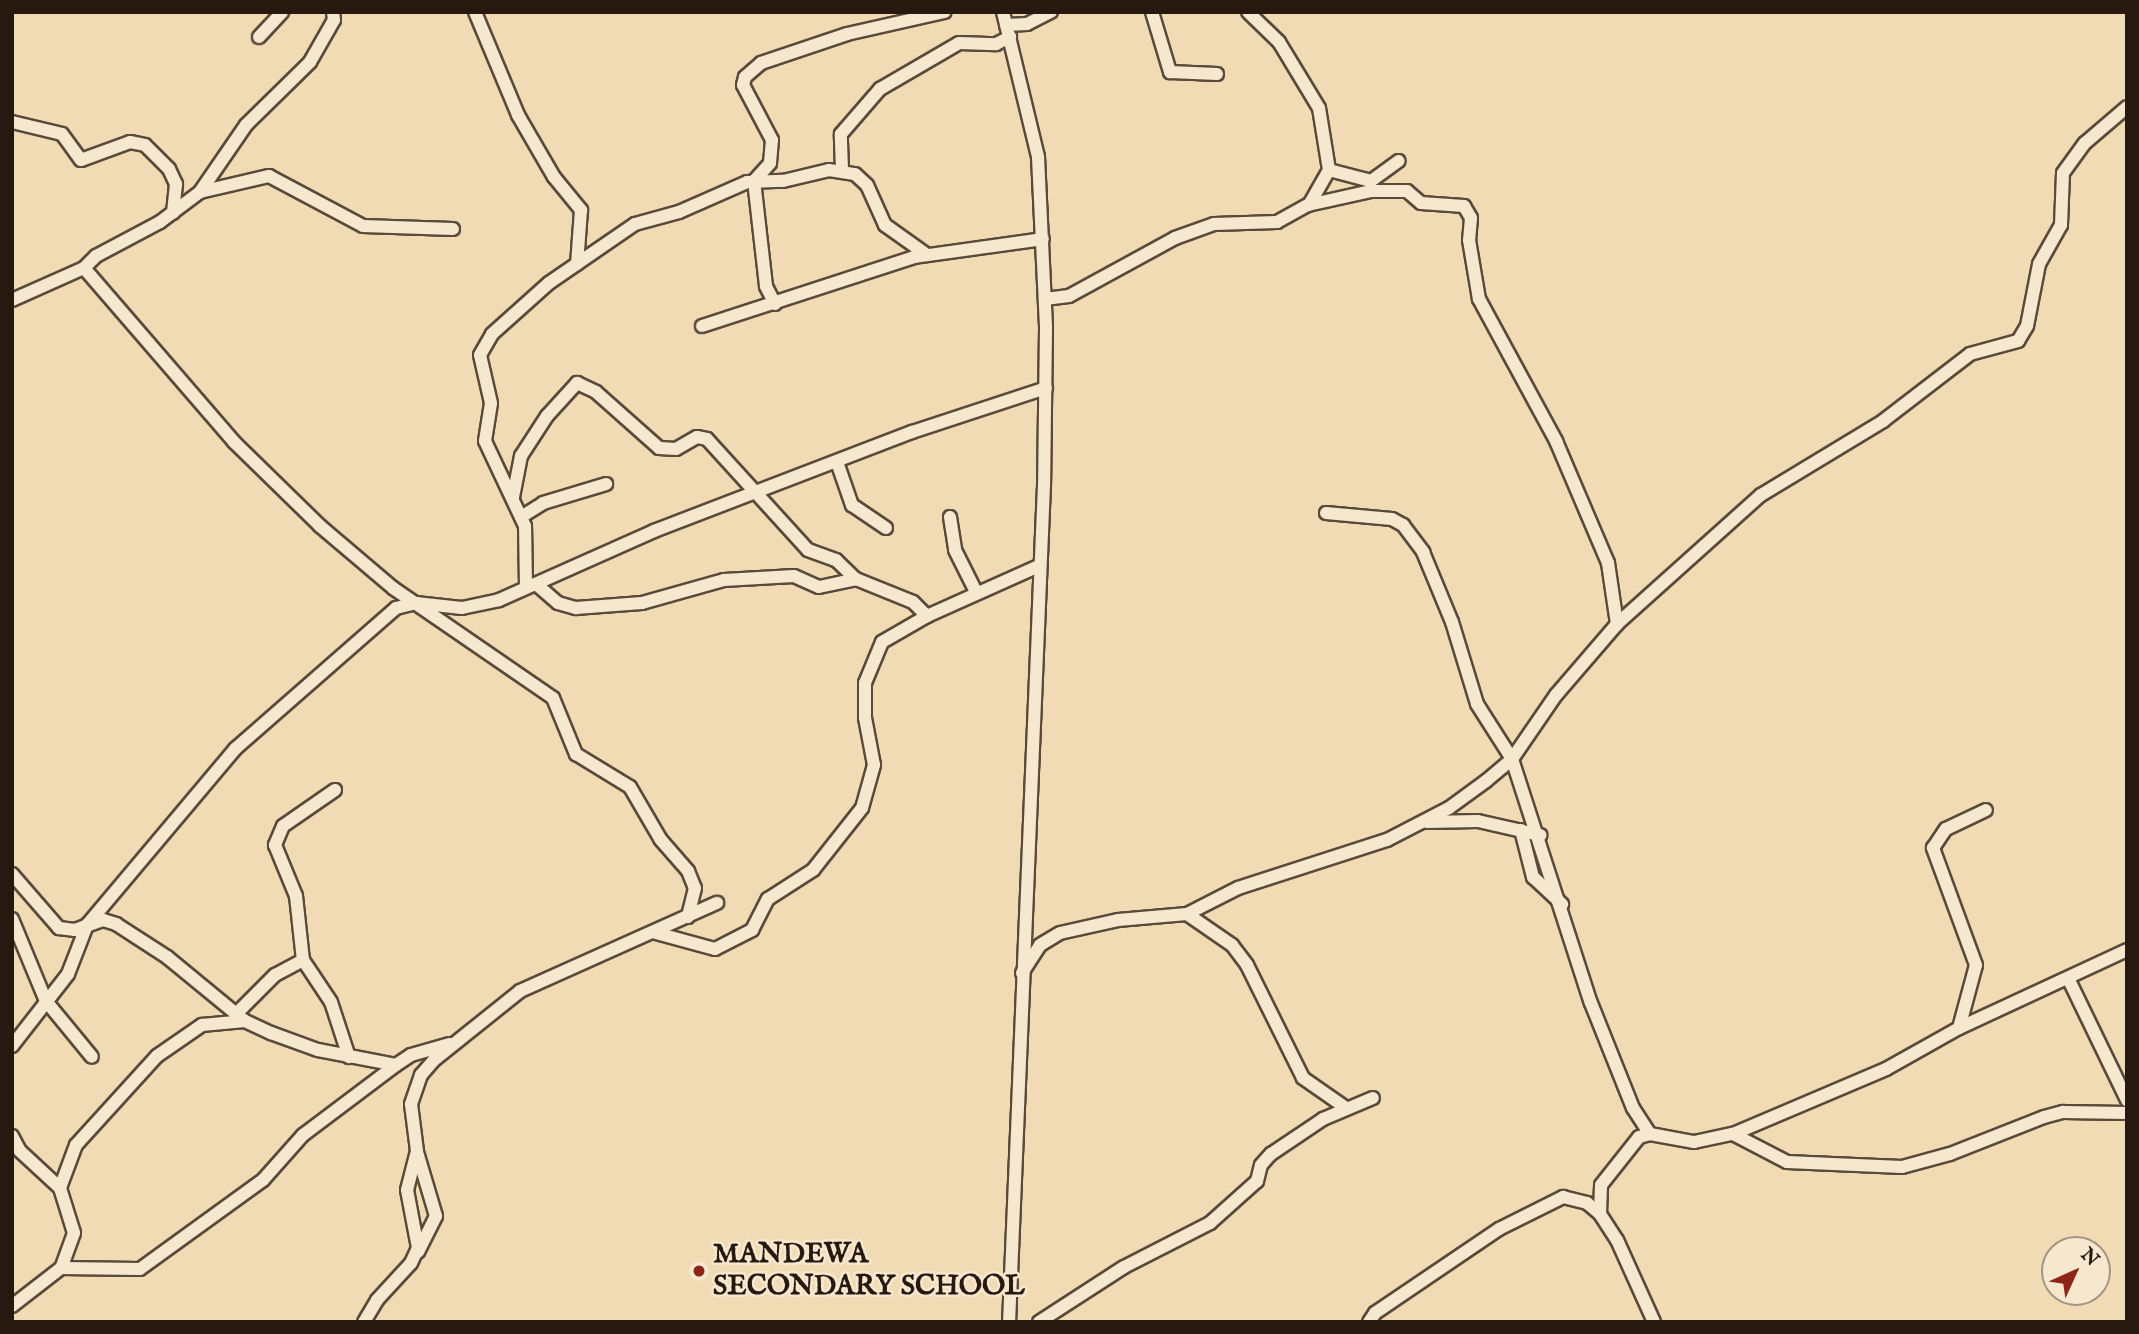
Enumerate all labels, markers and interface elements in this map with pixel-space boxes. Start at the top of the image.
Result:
north arrow [2041,1236,2111,1306]
place label: MANDEWA SECONDARY SCHOOL [713,1238,1025,1304]
text: N [2075,1243,2104,1272]
marker: MANDEWA SECONDARY SCHOOL [691,1263,707,1279]

